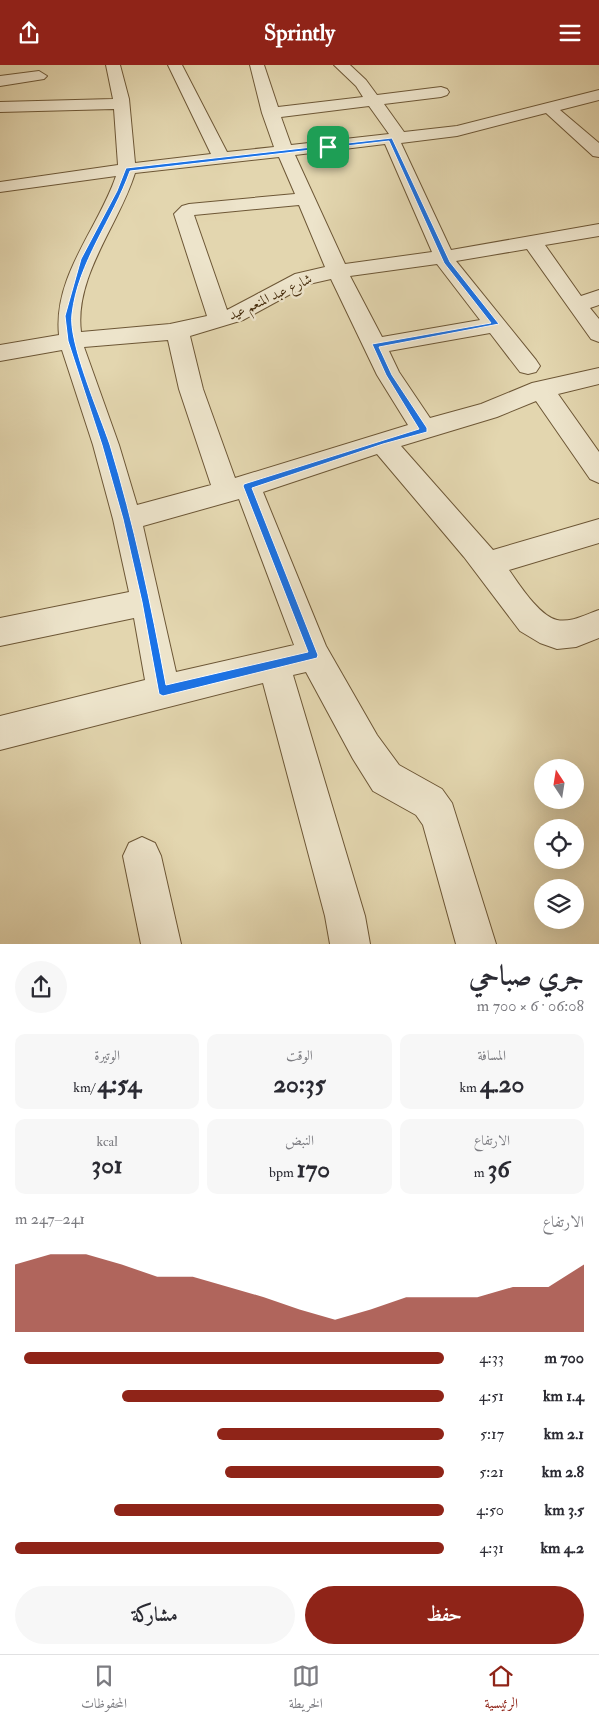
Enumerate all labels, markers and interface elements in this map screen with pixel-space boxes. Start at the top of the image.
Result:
icon: share [15,19,43,47]
text: Sprintly [264,19,335,47]
icon: menu [556,19,584,47]
pin [307,126,349,168]
icon: arrive [314,133,342,161]
street label: شارع عبد المنعم عيد [225,270,317,328]
north arrow [534,759,584,809]
map controls [534,759,584,929]
button: locate [534,819,584,869]
button: layers [534,879,584,929]
text: جري صباحي [469,959,584,994]
button: share [15,961,67,1013]
text: 06:08 · 6 × 700 m [477,996,584,1016]
text: الوتيرة [94,1047,120,1064]
text: الوقت [286,1047,313,1064]
text: المسافة [478,1047,506,1064]
text: 4:54 [97,1069,141,1100]
text: 20:35 [273,1069,326,1100]
text: 4.20 [480,1069,524,1100]
text: /km [73,1079,97,1096]
text: km [459,1079,480,1096]
text: النبض [285,1132,314,1149]
text: الارتفاع [474,1132,510,1149]
text: kcal [96,1133,118,1150]
text: 301 [92,1150,123,1181]
text: 170 [297,1154,330,1185]
text: 36 [488,1154,510,1185]
text: bpm [269,1164,297,1181]
text: m [474,1164,488,1181]
text: 241–247 m [15,1209,85,1229]
text: الارتفاع [542,1212,584,1232]
text: 4:33 [479,1348,504,1368]
text: 700 m [545,1348,584,1368]
text: 4:51 [479,1386,504,1406]
text: 1.4 km [543,1386,584,1406]
text: 5:17 [480,1424,504,1444]
text: 2.1 km [544,1424,584,1444]
text: 5:21 [479,1462,504,1482]
text: 2.8 km [542,1462,584,1482]
text: 4:50 [476,1500,504,1520]
text: 3.5 km [545,1500,584,1520]
text: 4:31 [480,1538,504,1558]
text: 4.2 km [540,1538,584,1558]
button: مشاركة [15,1586,295,1644]
button: حفظ [305,1586,584,1644]
tab: المحفوظات [81,1662,127,1717]
tab: الخريطة [289,1662,323,1717]
tab: الرئيسية [485,1662,518,1717]

